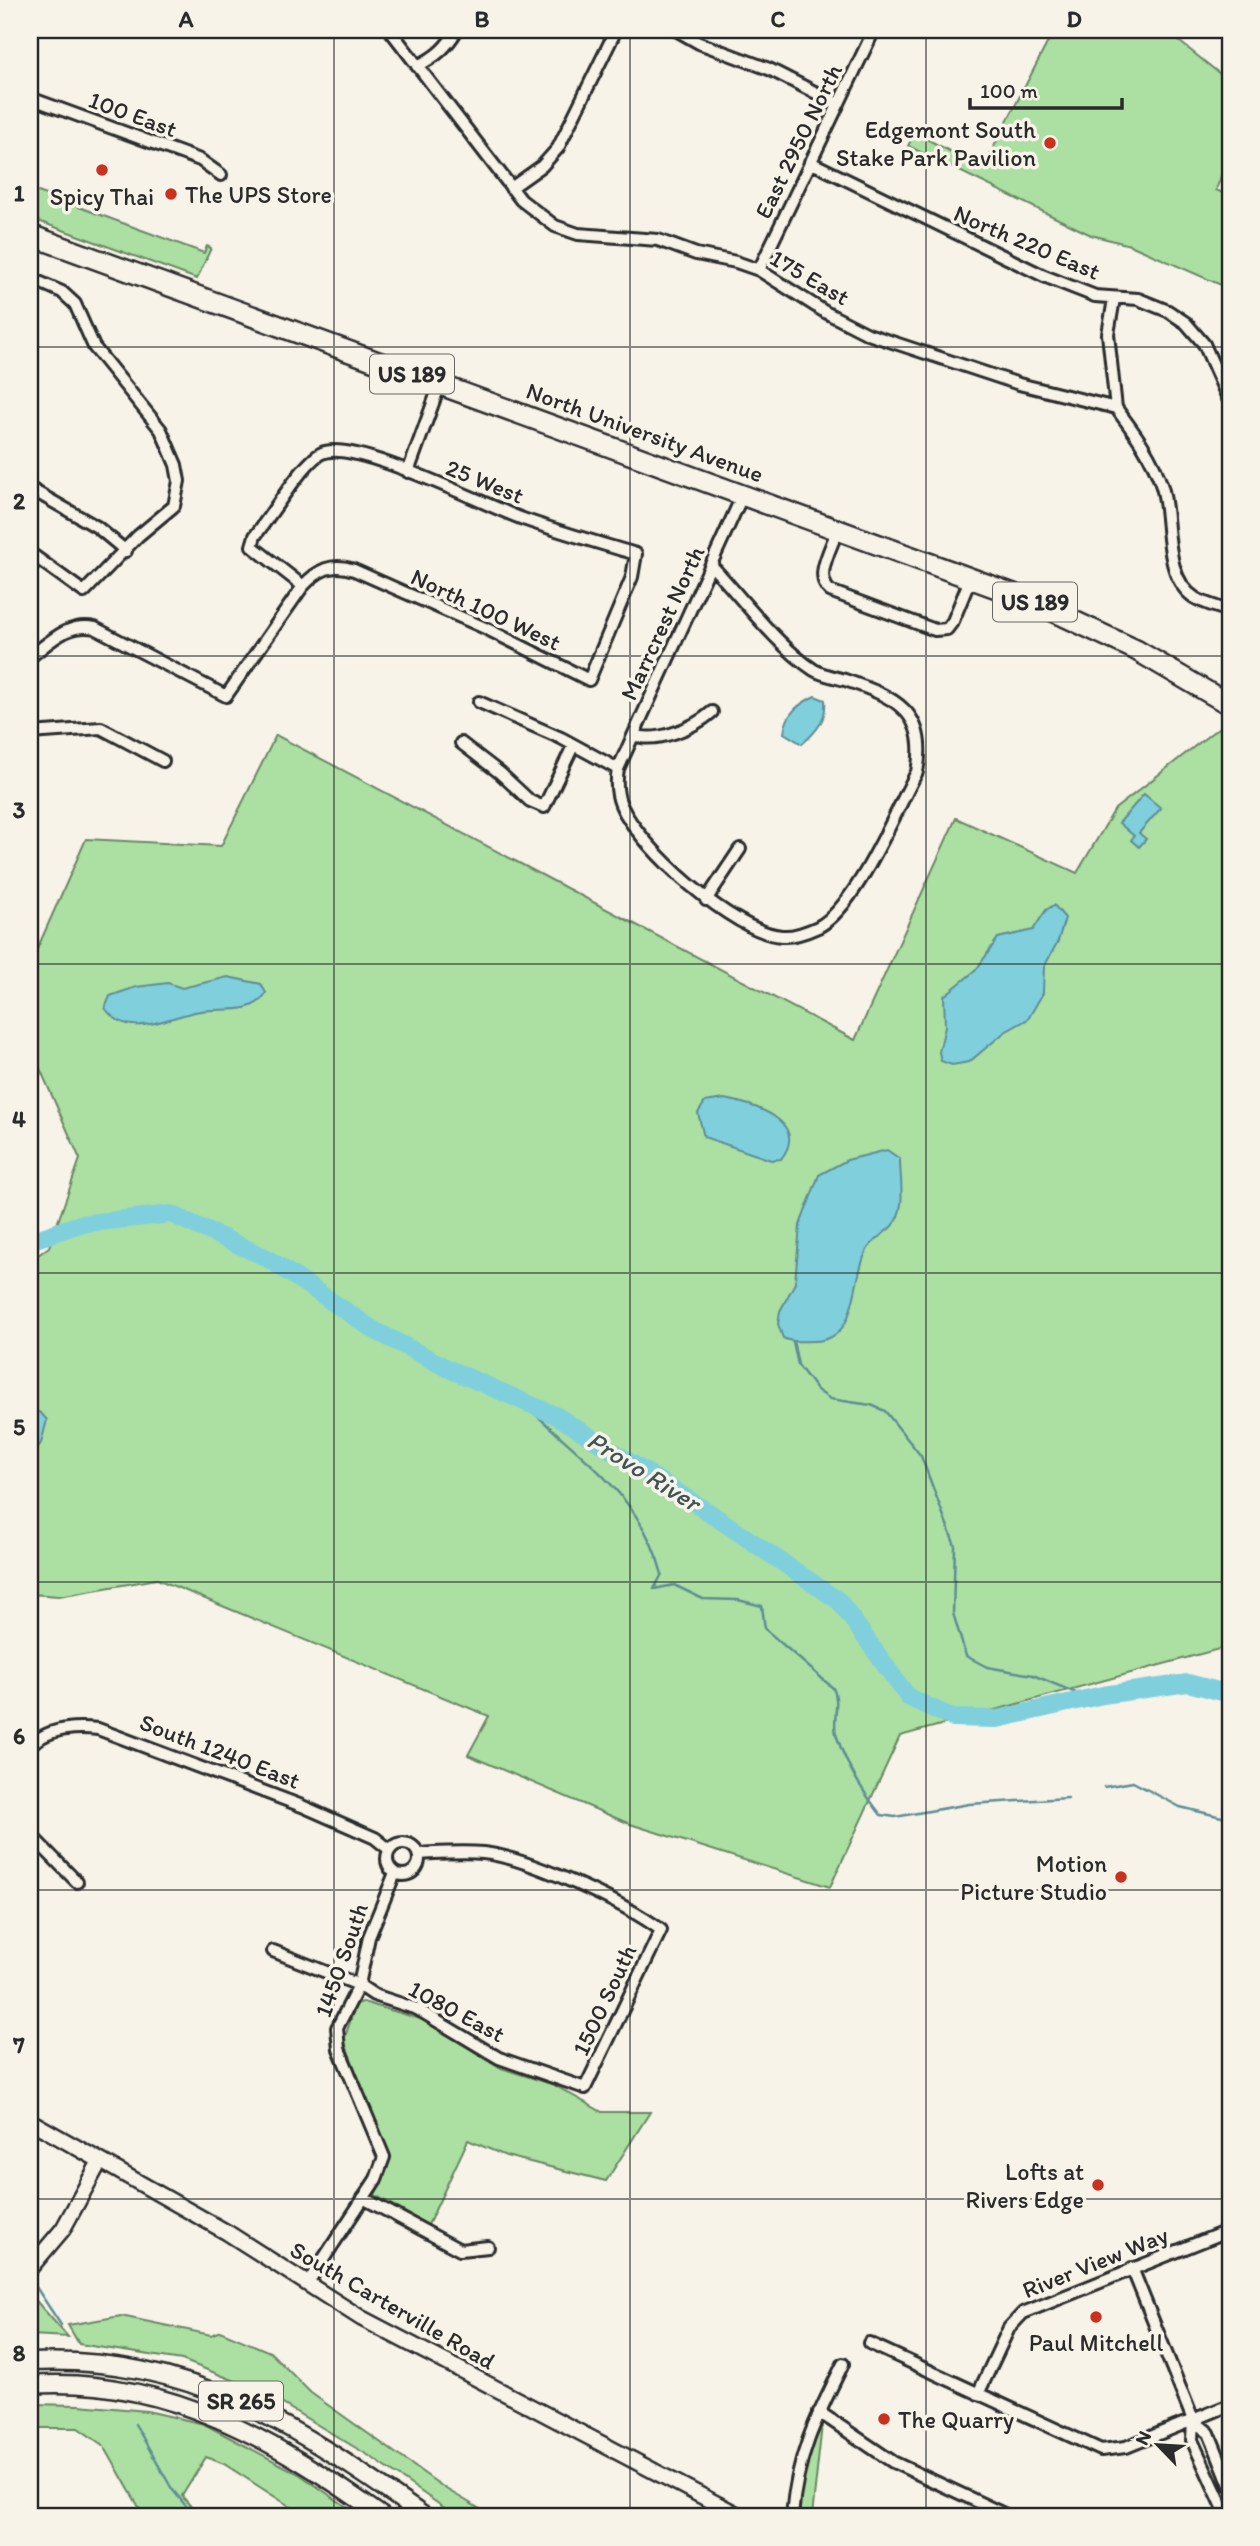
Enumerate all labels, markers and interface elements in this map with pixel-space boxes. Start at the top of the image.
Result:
text: A [178,5,194,33]
text: B [475,5,490,33]
text: C [771,5,786,33]
text: D [1066,5,1082,33]
street label: East 2950 North [748,59,848,223]
scale bar [970,66,1122,110]
text: 100 m [980,78,1038,103]
street label: 100 East [85,85,181,143]
place label: Edgemont South Stake Park Pavilion [836,115,1036,172]
marker: Edgemont South Stake Park Pavilion [1042,135,1058,151]
marker: Spicy Thai [94,162,110,178]
text: 1 [14,179,25,207]
place label: The UPS Store [185,180,332,209]
place label: Spicy Thai [50,182,154,211]
marker: The UPS Store [163,186,179,202]
street label: North 220 East [950,198,1104,286]
street label: 175 East [765,243,855,311]
road number: US 189 [370,354,454,394]
street label: North University Avenue [522,376,768,488]
street label: 25 West [442,452,528,510]
text: 2 [13,487,26,515]
street label: Marrcrest North [614,541,711,705]
street label: North 100 West [406,562,566,656]
road number: US 189 [993,582,1077,622]
text: 3 [13,796,26,824]
text: 4 [12,1105,26,1133]
text: 5 [13,1413,25,1441]
water label: Provo River [582,1424,709,1520]
street label: South 1240 East [136,1707,304,1795]
text: 6 [13,1722,25,1750]
place label: Motion Picture Studio [960,1849,1107,1906]
marker: Motion Picture Studio [1113,1869,1129,1885]
street label: 1450 South [308,1899,374,2021]
street label: 1500 South [566,1940,642,2060]
street label: 1080 East [404,1974,510,2048]
text: 7 [12,2031,25,2059]
place label: Lofts at Rivers Edge [965,2157,1084,2214]
marker: Lofts at Rivers Edge [1090,2177,1106,2193]
street label: River View Way [1018,2220,1172,2304]
street label: South Carterville Road [285,2234,501,2376]
marker: Paul Mitchell [1088,2309,1104,2325]
place label: Paul Mitchell [1029,2328,1163,2357]
text: 8 [13,2339,26,2367]
road number: SR 265 [199,2382,283,2420]
place label: The Quarry [898,2405,1014,2434]
north arrow [1124,2410,1194,2480]
marker: The Quarry [876,2411,892,2427]
text: N [1130,2427,1156,2449]

